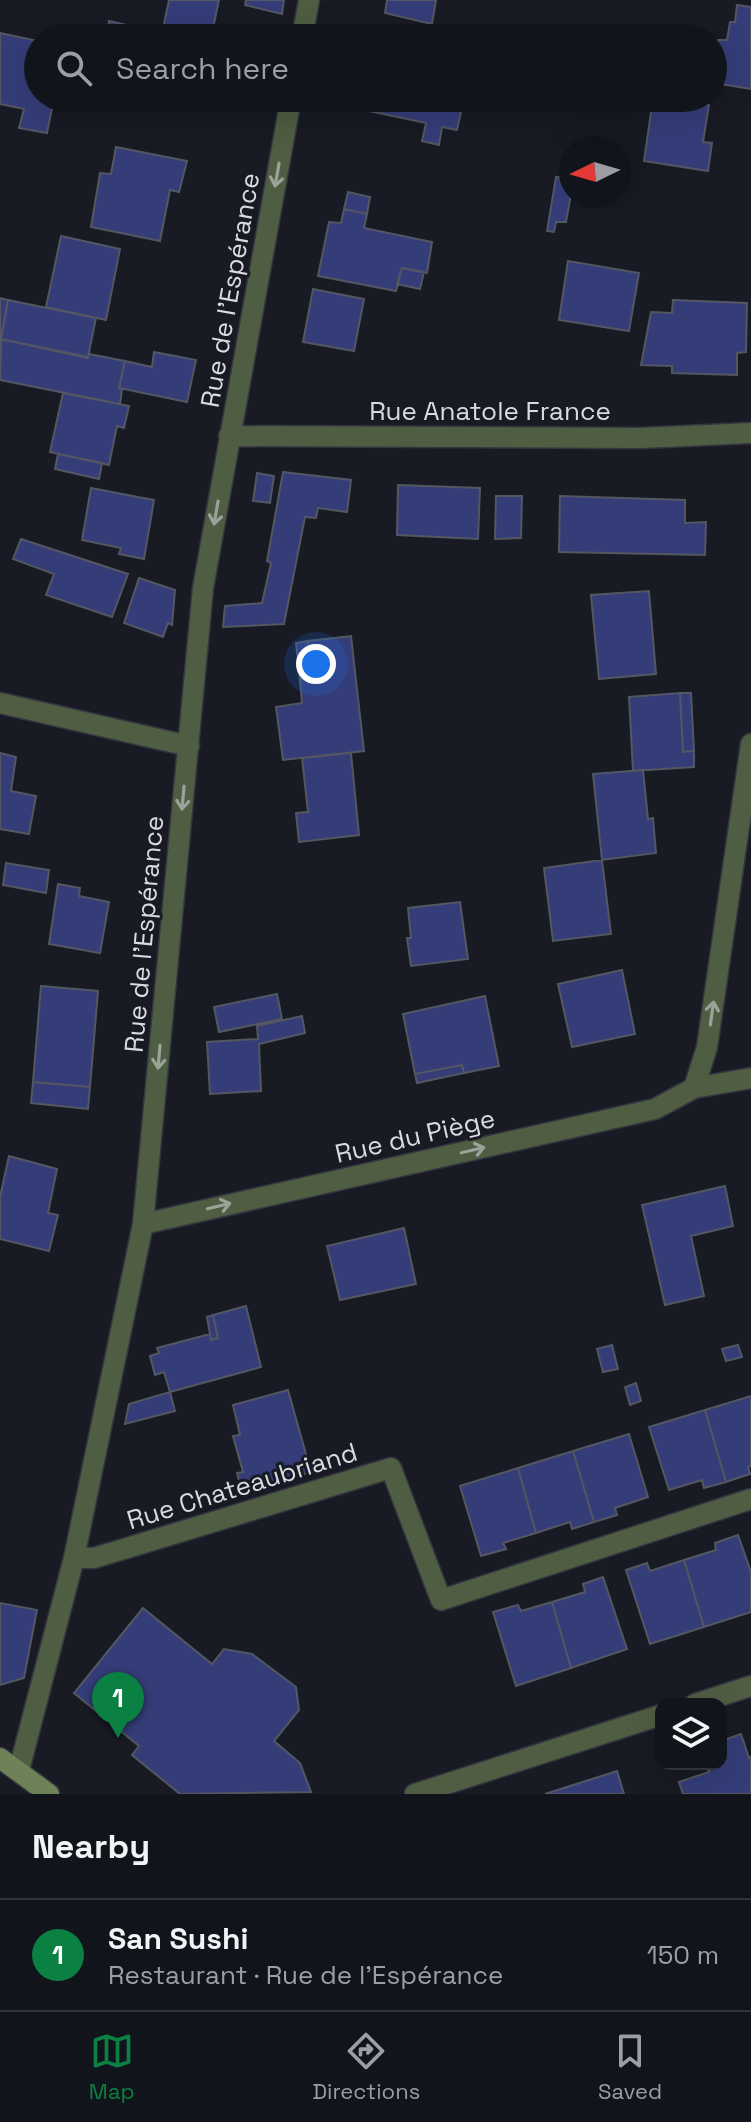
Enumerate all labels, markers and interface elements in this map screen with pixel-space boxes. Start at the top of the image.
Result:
search box [24,24,727,112]
icon: search [52,46,96,90]
text: Search here [116,49,289,88]
north arrow [559,136,631,208]
one-way arrow [269,161,284,187]
street label: Rue de l'Espérance [193,170,267,410]
street label: Rue Anatole France [369,394,611,428]
one-way arrow [208,499,223,525]
your location [296,644,336,684]
one-way arrow [175,784,190,811]
street label: Rue de l'Espérance [117,814,171,1054]
one-way arrow [705,1001,720,1026]
one-way arrow [151,1043,166,1070]
street label: Rue du Piège [332,1101,498,1171]
one-way arrow [460,1142,486,1157]
one-way arrow [206,1198,232,1213]
street label: Rue Chateaubriand [123,1435,361,1537]
pin: 1 [92,1672,144,1738]
map controls [655,1698,727,1770]
button: layers [655,1698,727,1770]
text: Nearby [32,1825,150,1868]
text: San Sushi [108,1919,248,1958]
text: 1 [52,1938,64,1972]
text: 150 m [647,1938,719,1972]
text: Restaurant · Rue de l'Espérance [108,1958,503,1992]
tab: Map [89,2029,135,2105]
tab: Directions [312,2029,420,2105]
tab: Saved [598,2029,662,2105]

